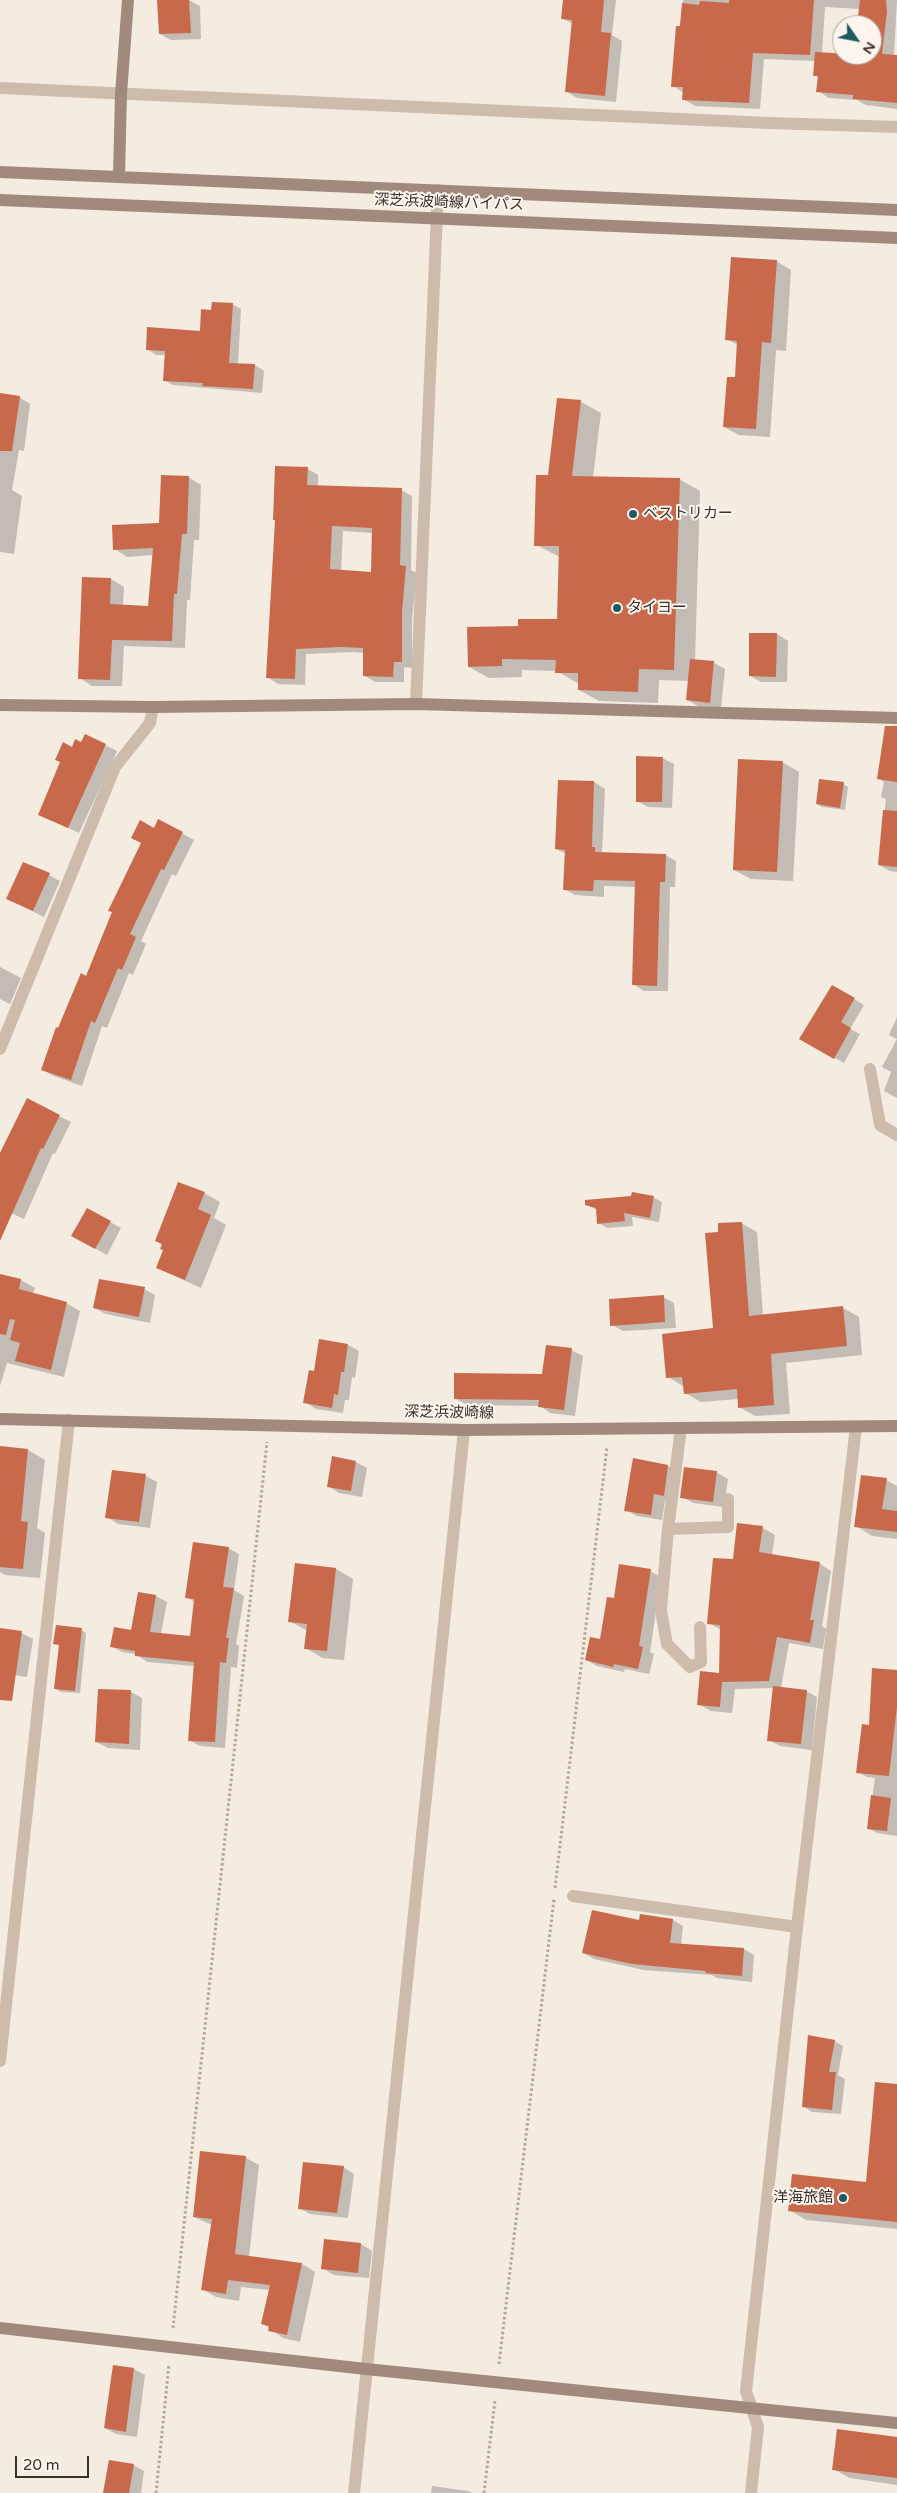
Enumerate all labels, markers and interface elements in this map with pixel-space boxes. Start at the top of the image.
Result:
north arrow [832,15,882,65]
text: N [859,39,879,57]
street label: 深芝浜波崎線バイパス [374,191,524,215]
place label: ベストリカー [643,505,733,523]
marker: ベストリカー [627,508,639,520]
place label: タイヨー [627,599,687,617]
marker: タイヨー [611,602,623,614]
street label: 深芝浜波崎線 [404,1403,494,1423]
place label: 洋海旅館 [773,2189,833,2207]
marker: 洋海旅館 [837,2192,849,2204]
scale bar [18,2446,91,2478]
text: 20 m [23,2456,60,2474]

